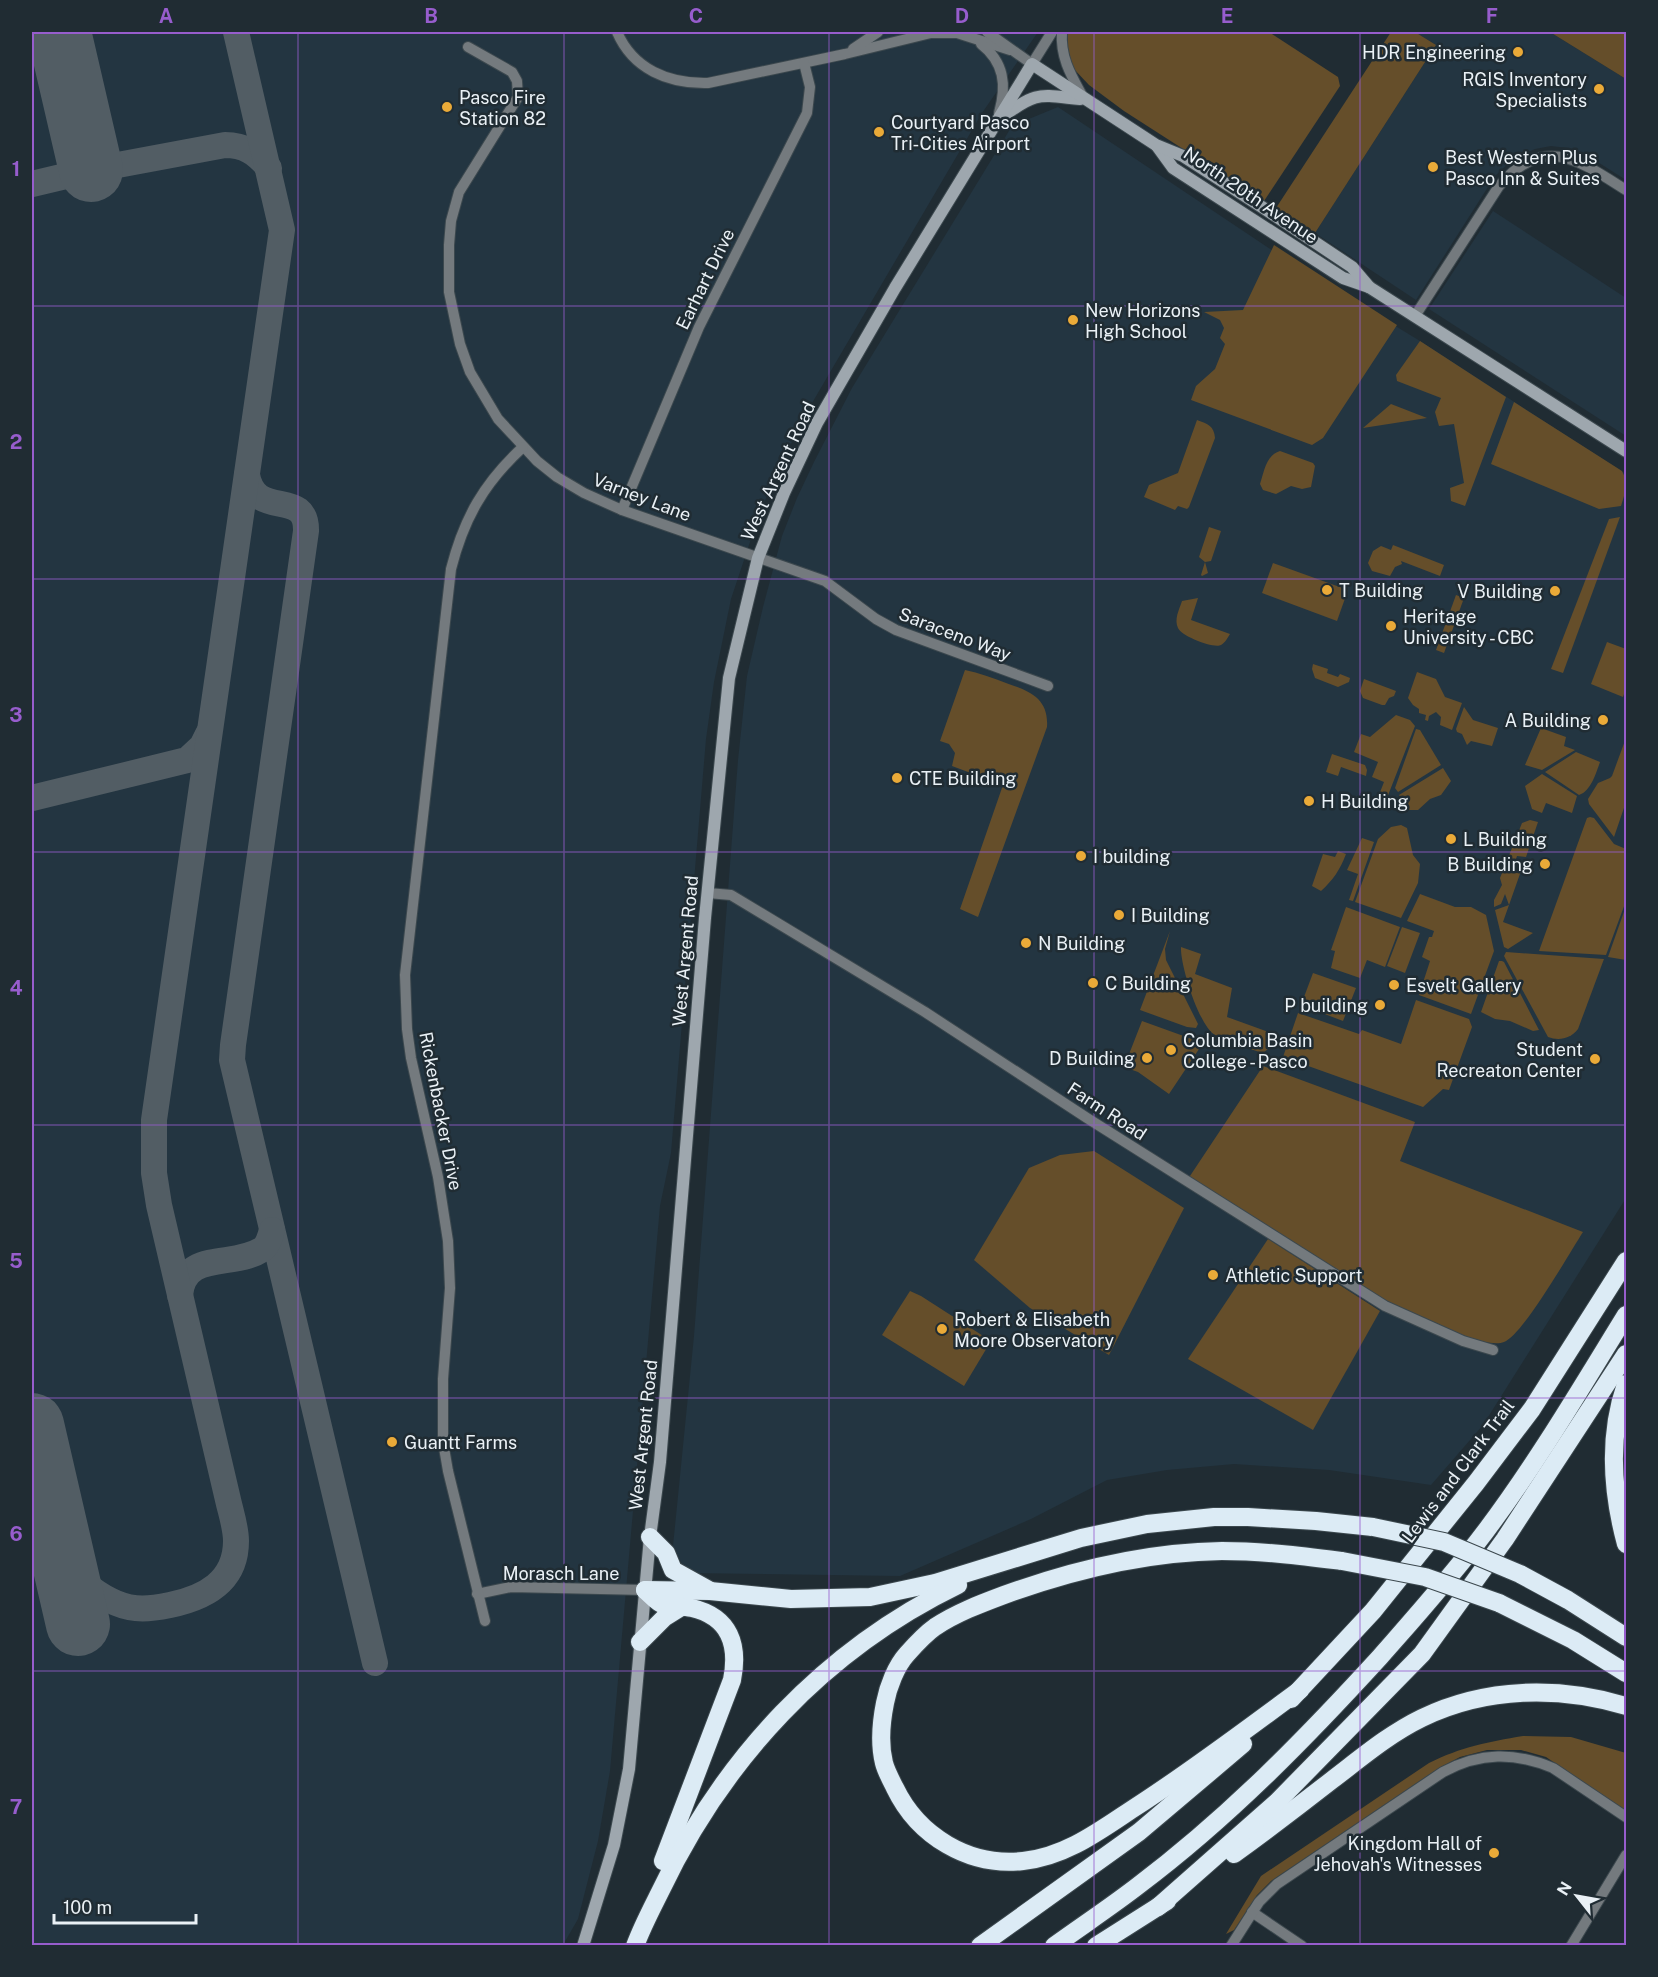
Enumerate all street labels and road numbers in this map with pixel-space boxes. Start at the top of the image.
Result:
street label: North 20th Avenue [1180,142,1322,248]
street label: Earhart Drive [672,225,738,333]
street label: West Argent Road [736,398,820,544]
street label: Varney Lane [590,469,694,525]
street label: Saraceno Way [896,603,1014,665]
street label: West Argent Road [668,875,702,1027]
street label: Rickenbacker Drive [415,1030,467,1192]
street label: Farm Road [1064,1078,1150,1144]
street label: West Argent Road [625,1359,661,1511]
street label: Lewis and Clark Trail [1397,1395,1519,1547]
street label: Morasch Lane [503,1563,619,1584]

